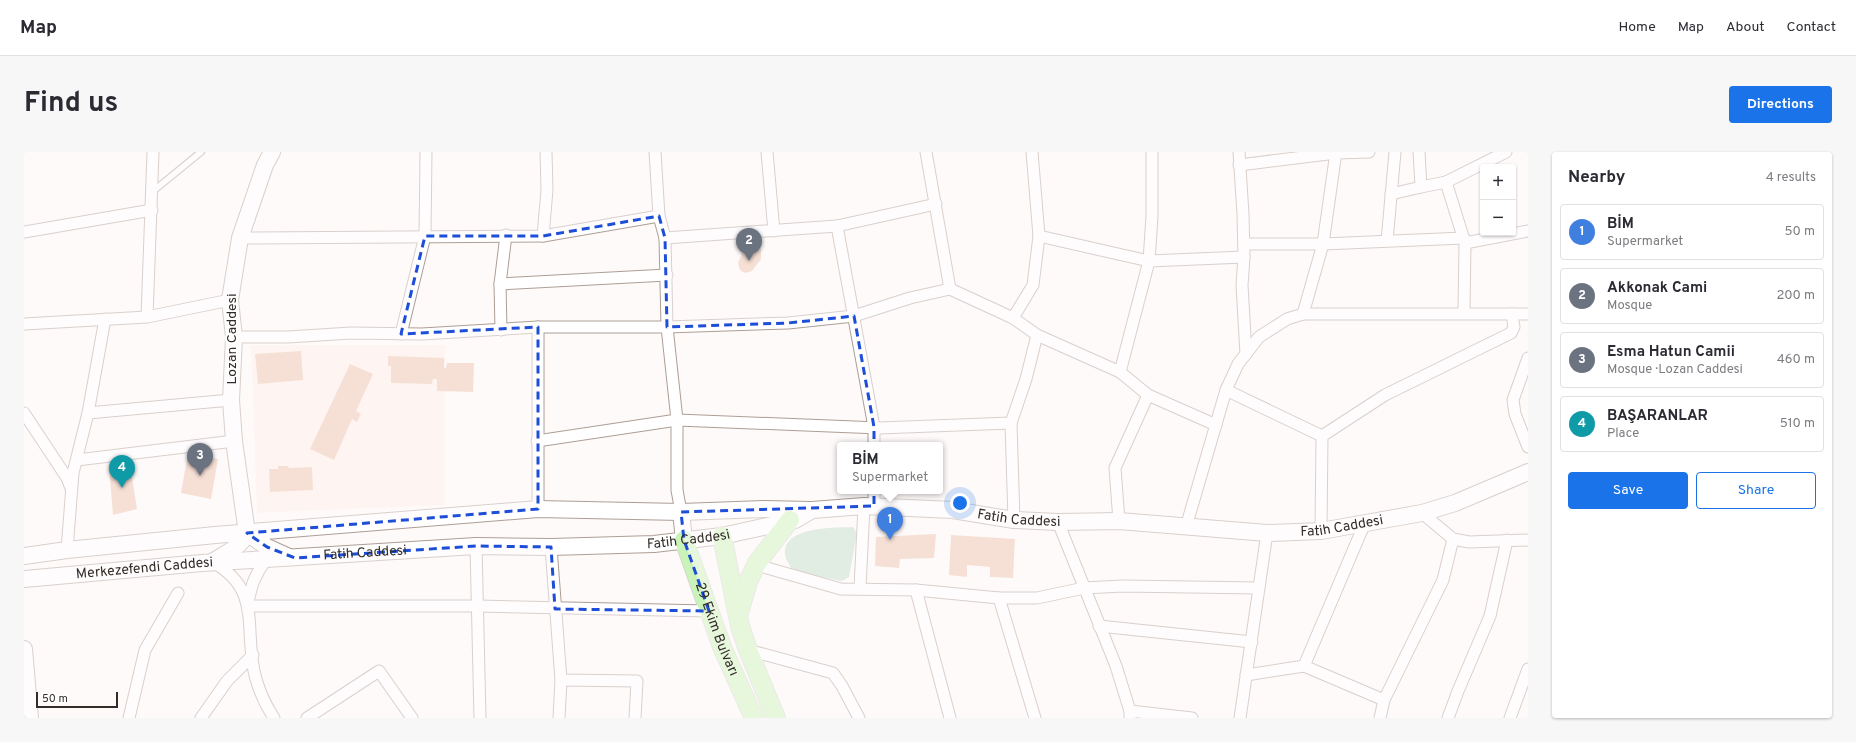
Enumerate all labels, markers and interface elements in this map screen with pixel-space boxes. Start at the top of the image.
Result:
text: Map [20,16,57,40]
text: Home [1619,19,1656,36]
text: Map [1678,19,1704,36]
text: About [1726,19,1765,36]
text: Contact [1787,19,1836,36]
text: Find us [24,86,118,122]
button: Directions [1729,86,1832,123]
map controls [1480,164,1516,236]
button: + [1480,164,1516,200]
text: Nearby [1568,167,1625,189]
text: 4 results [1766,170,1816,186]
button: − [1480,200,1516,236]
text: BİM [1607,215,1634,234]
text: 1 [1579,224,1585,240]
text: 50 m [1785,224,1815,240]
pin: 2 [736,228,762,261]
text: Supermarket [1607,234,1683,250]
text: Akkonak Cami [1607,279,1707,298]
text: 2 [1578,288,1586,304]
text: 200 m [1776,288,1815,304]
street label: Lozan Caddesi [224,293,241,385]
text: Mosque [1607,298,1652,314]
text: Esma Hatun Camii [1607,343,1735,362]
text: 3 [1578,352,1586,368]
text: 460 m [1777,352,1815,368]
text: Mosque · Lozan Caddesi [1607,362,1743,378]
text: BAŞARANLAR [1607,407,1708,426]
text: 4 [1578,416,1586,432]
text: 510 m [1780,416,1815,432]
text: Place [1607,426,1639,442]
popup [837,442,943,494]
pin: 3 [187,443,213,476]
text: BİM [852,451,879,470]
pin: 4 [109,455,135,488]
text: Supermarket [852,470,928,486]
button: Save [1568,472,1688,509]
button: Share [1696,472,1816,509]
your location [950,493,970,513]
street label: Fatih Caddesi [976,506,1061,531]
pin: 1 [877,507,903,540]
street label: Fatih Caddesi [1300,512,1384,540]
street label: Fatih Caddesi [647,526,732,553]
street label: Fatih Caddesi [323,542,407,564]
street label: Merkezefendi Caddesi [75,554,214,583]
street label: 29 Ekim Bulvarı [691,580,742,679]
scale bar [36,690,118,709]
text: 50 m [42,692,68,706]

